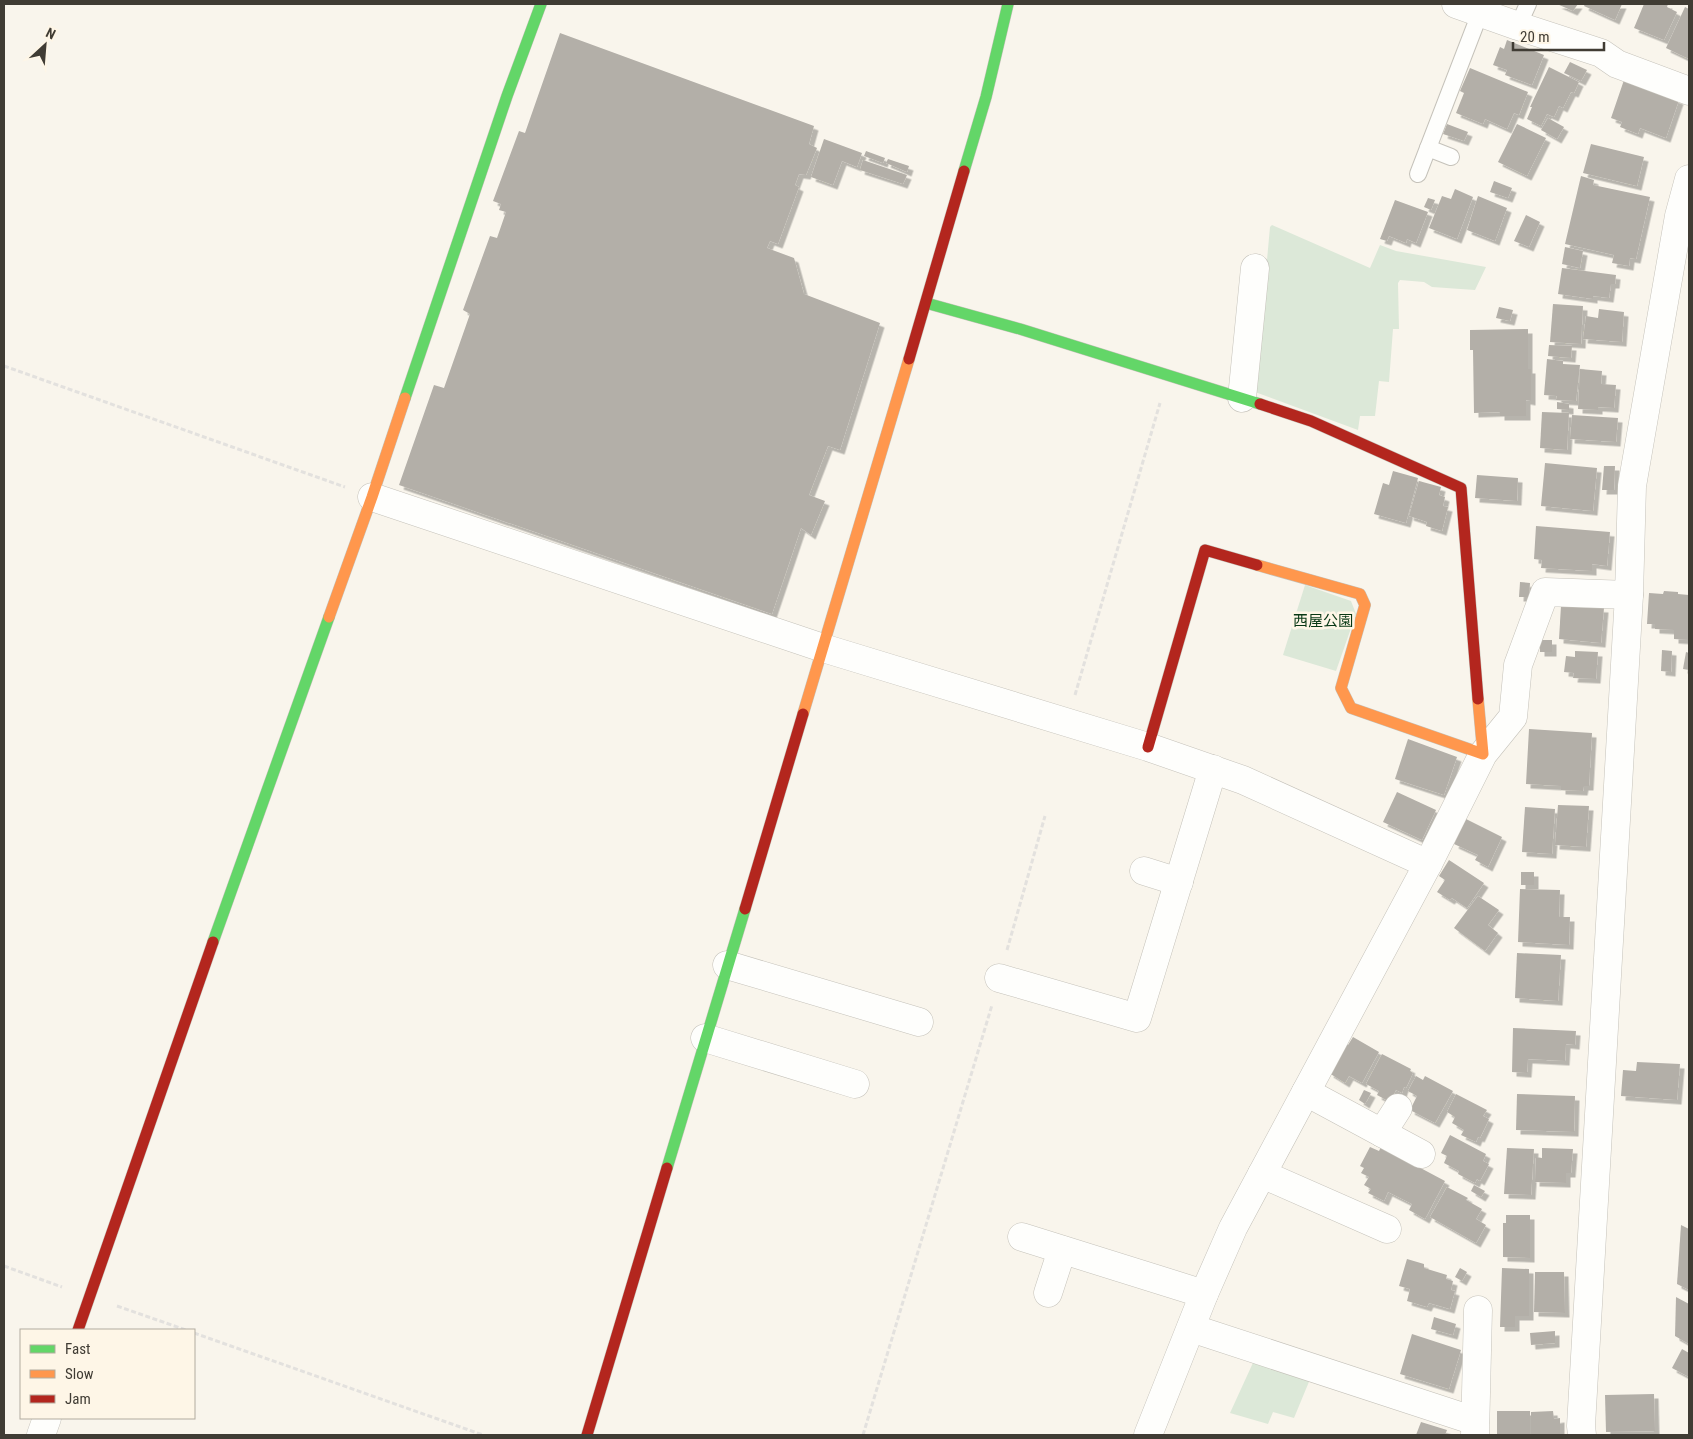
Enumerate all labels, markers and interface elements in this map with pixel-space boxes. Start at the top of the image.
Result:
north arrow [20,20,70,70]
scale bar [1513,20,1604,52]
text: N [43,24,58,42]
text: 20 m [1520,28,1550,46]
park label: 西屋公園 [1293,612,1353,630]
legend [20,1329,195,1419]
text: Fast [65,1340,90,1358]
text: Slow [65,1365,94,1383]
text: Jam [65,1390,91,1408]

